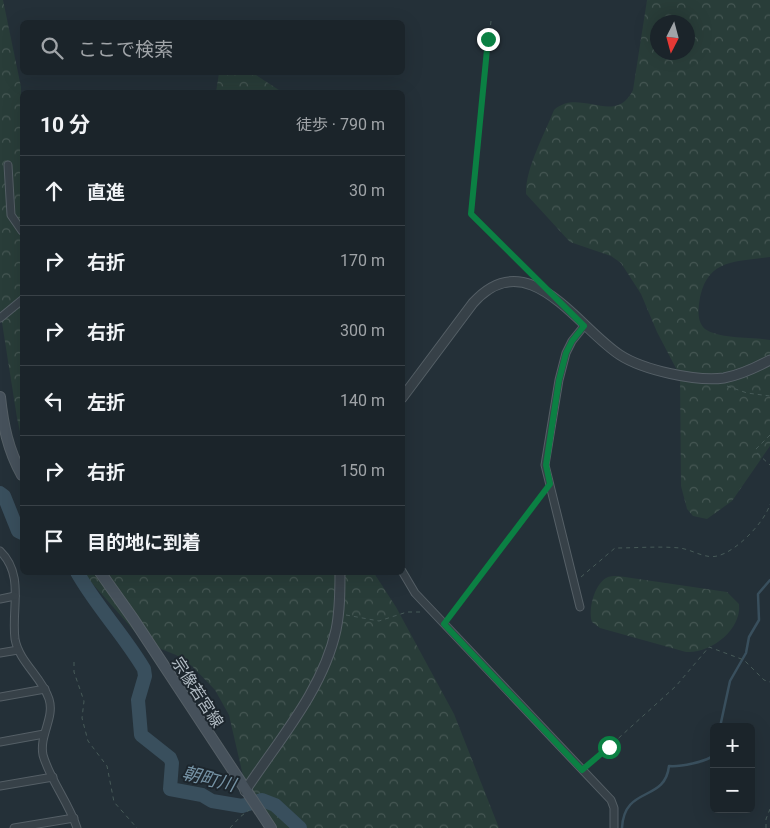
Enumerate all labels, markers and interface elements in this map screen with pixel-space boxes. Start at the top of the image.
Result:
north arrow [650,15,695,60]
search box [20,20,405,75]
route end [477,28,500,51]
icon: search [38,34,66,62]
text: ここで検索 [78,38,173,61]
text: 10 分 [40,113,90,137]
text: 徒歩 · 790 m [296,115,385,134]
icon: ahead [40,177,68,205]
text: 直進 [87,181,125,204]
text: 30 m [349,181,385,200]
icon: right [40,247,68,275]
text: 右折 [87,251,125,274]
text: 170 m [340,251,385,270]
icon: right [40,317,68,345]
text: 右折 [87,321,125,344]
text: 300 m [340,321,385,340]
icon: left [40,387,68,415]
text: 左折 [87,391,125,414]
text: 140 m [340,391,385,410]
icon: right [40,457,68,485]
text: 右折 [87,461,125,484]
text: 150 m [340,461,385,480]
icon: arrive [40,527,68,555]
text: 目的地に到着 [87,531,201,554]
street label: 宗像若宮線 [168,654,227,731]
map controls [710,723,755,813]
button: + [710,723,755,768]
route start [598,736,621,759]
water label: 朝町川 [180,762,240,796]
button: − [710,768,755,813]

